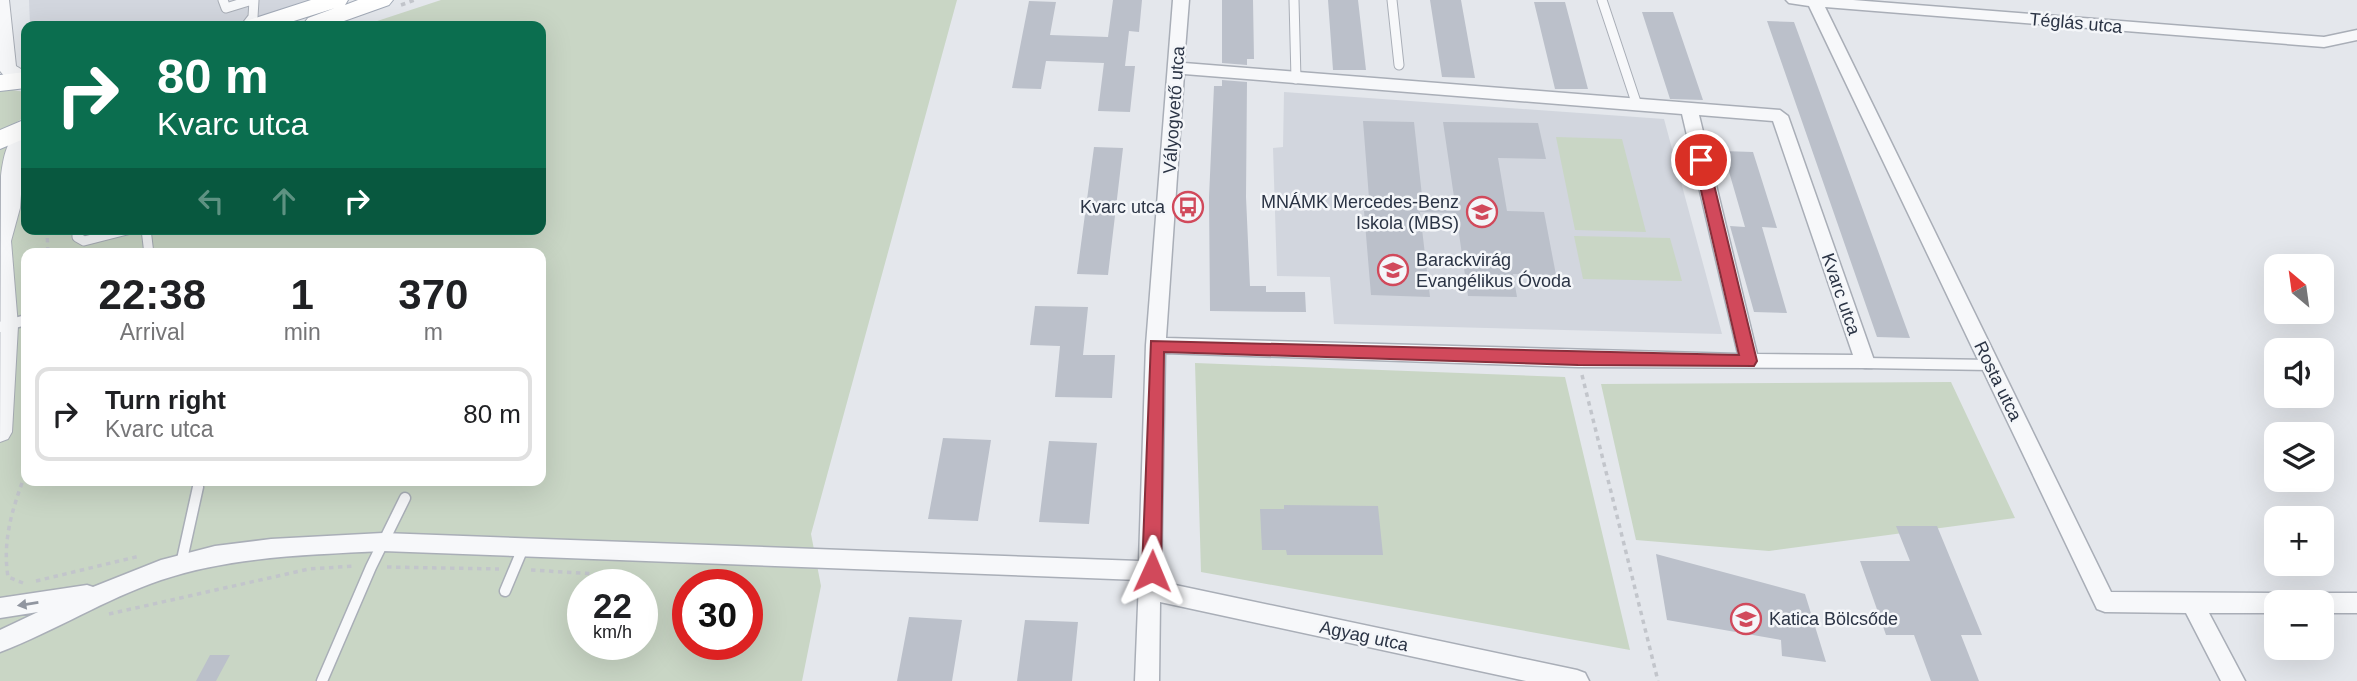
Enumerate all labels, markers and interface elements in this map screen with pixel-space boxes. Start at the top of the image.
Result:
street label: Téglás utca [2029,9,2124,37]
street label: Vályogvető utca [1160,44,1189,175]
icon: right [42,49,133,140]
text: 80 m [157,49,269,103]
text: Kvarc utca [157,106,308,142]
pin [1671,130,1731,190]
icon: arrive [1682,141,1720,179]
icon: left [192,182,230,220]
icon: ahead [265,182,303,220]
icon: right [338,182,376,220]
bus stop icon: Kvarc utca [1171,190,1205,224]
place label: MNÁMK Mercedes-Benz Iskola (MBS) [1261,192,1459,233]
school or university icon: MNÁMK Mercedes-Benz Iskola (MBS) [1465,195,1499,229]
place label: Kvarc utca [1080,197,1166,217]
place label: Barackvirág Evangélikus Óvoda [1416,250,1572,291]
street label: Kvarc utca [1818,251,1865,338]
school or university icon: Barackvirág Evangélikus Óvoda [1376,253,1410,287]
north arrow [2264,254,2334,324]
map controls [2264,254,2334,660]
text: 22:38 [99,271,206,318]
text: 1 [290,271,314,318]
text: 370 [398,271,468,318]
text: Arrival [120,319,185,345]
text: min [284,319,321,345]
text: m [424,319,443,345]
street label: Rosta utca [1970,338,2026,425]
button: sound [2264,338,2334,408]
text: Turn right [105,385,226,415]
icon: right [46,395,84,433]
text: 80 m [463,399,521,429]
text: Kvarc utca [105,416,214,442]
button: layers [2264,422,2334,492]
button: + [2264,506,2334,576]
position arrow [1115,534,1189,608]
speed limit sign: 30 [672,569,763,660]
text: 22 [593,586,632,625]
button: − [2264,590,2334,660]
one-way arrow [17,598,39,609]
school or university icon: Katica Bölcsőde [1729,602,1763,636]
place label: Katica Bölcsőde [1769,609,1898,629]
street label: Agyag utca [1318,617,1411,655]
text: km/h [593,622,632,642]

